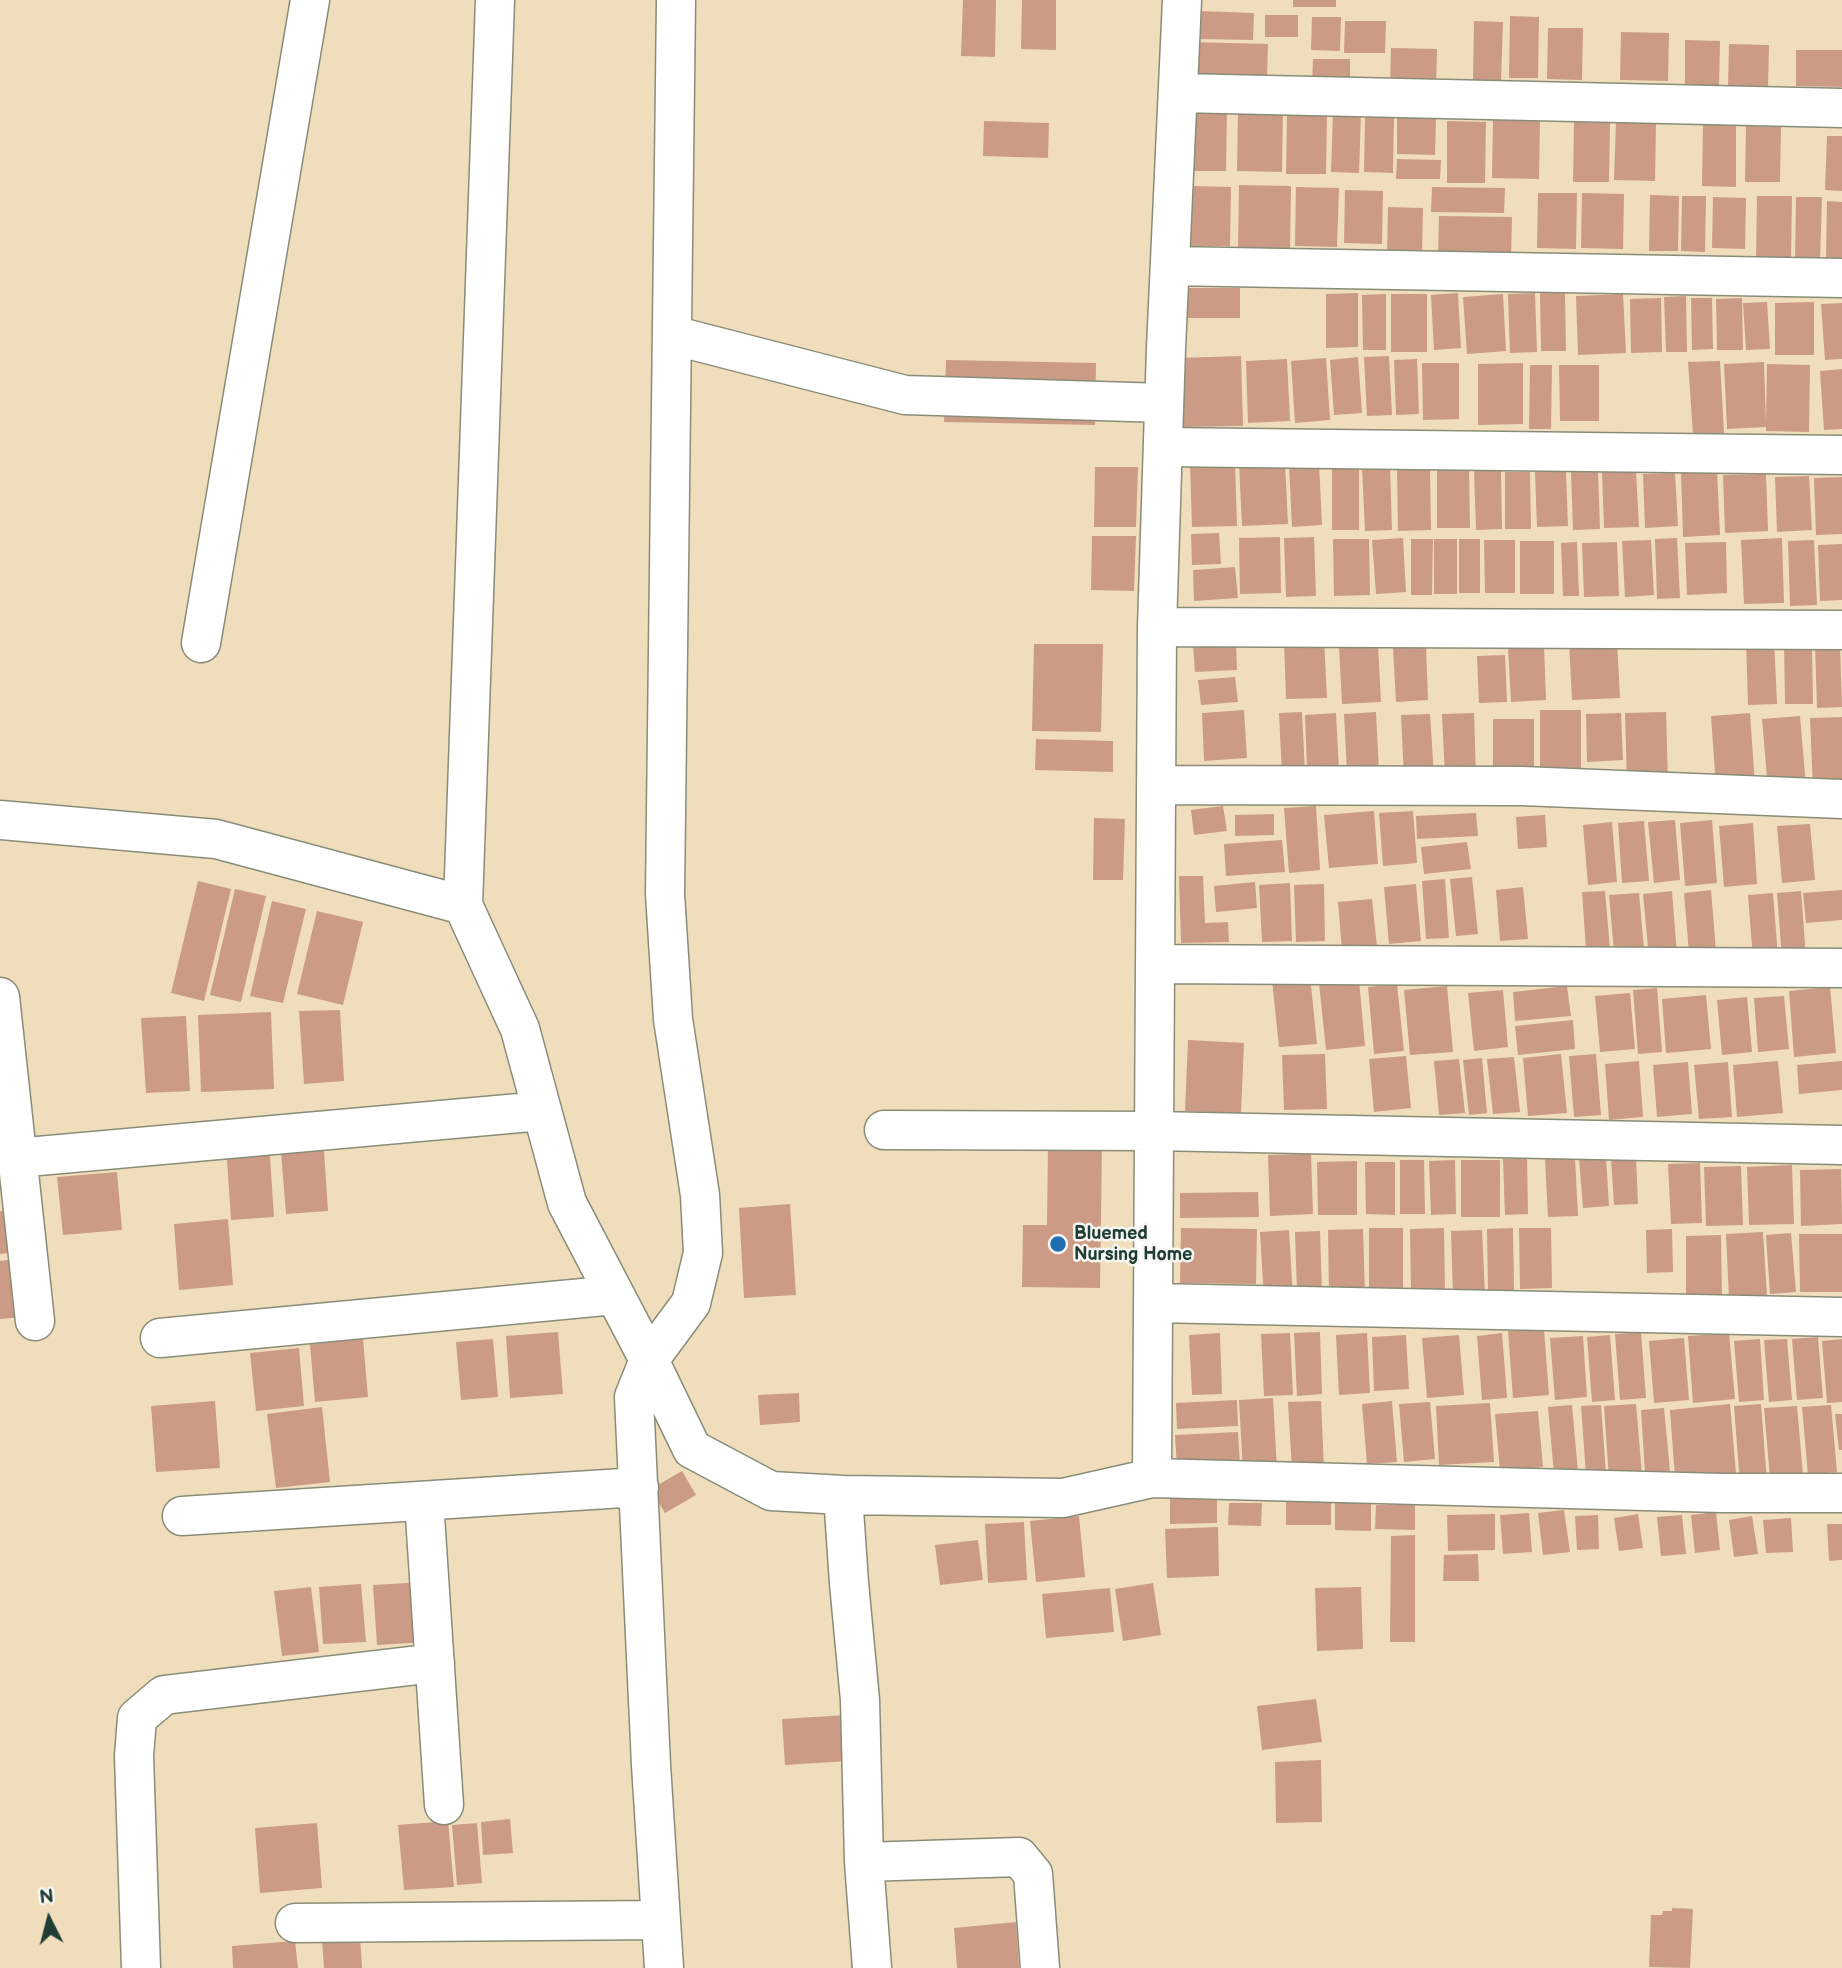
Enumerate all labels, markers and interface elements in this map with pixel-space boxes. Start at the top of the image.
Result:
place label: Bluemed Nursing Home [1074,1223,1192,1266]
marker: Bluemed Nursing Home [1048,1234,1068,1254]
north arrow [14,1884,84,1954]
text: N [38,1885,55,1910]

